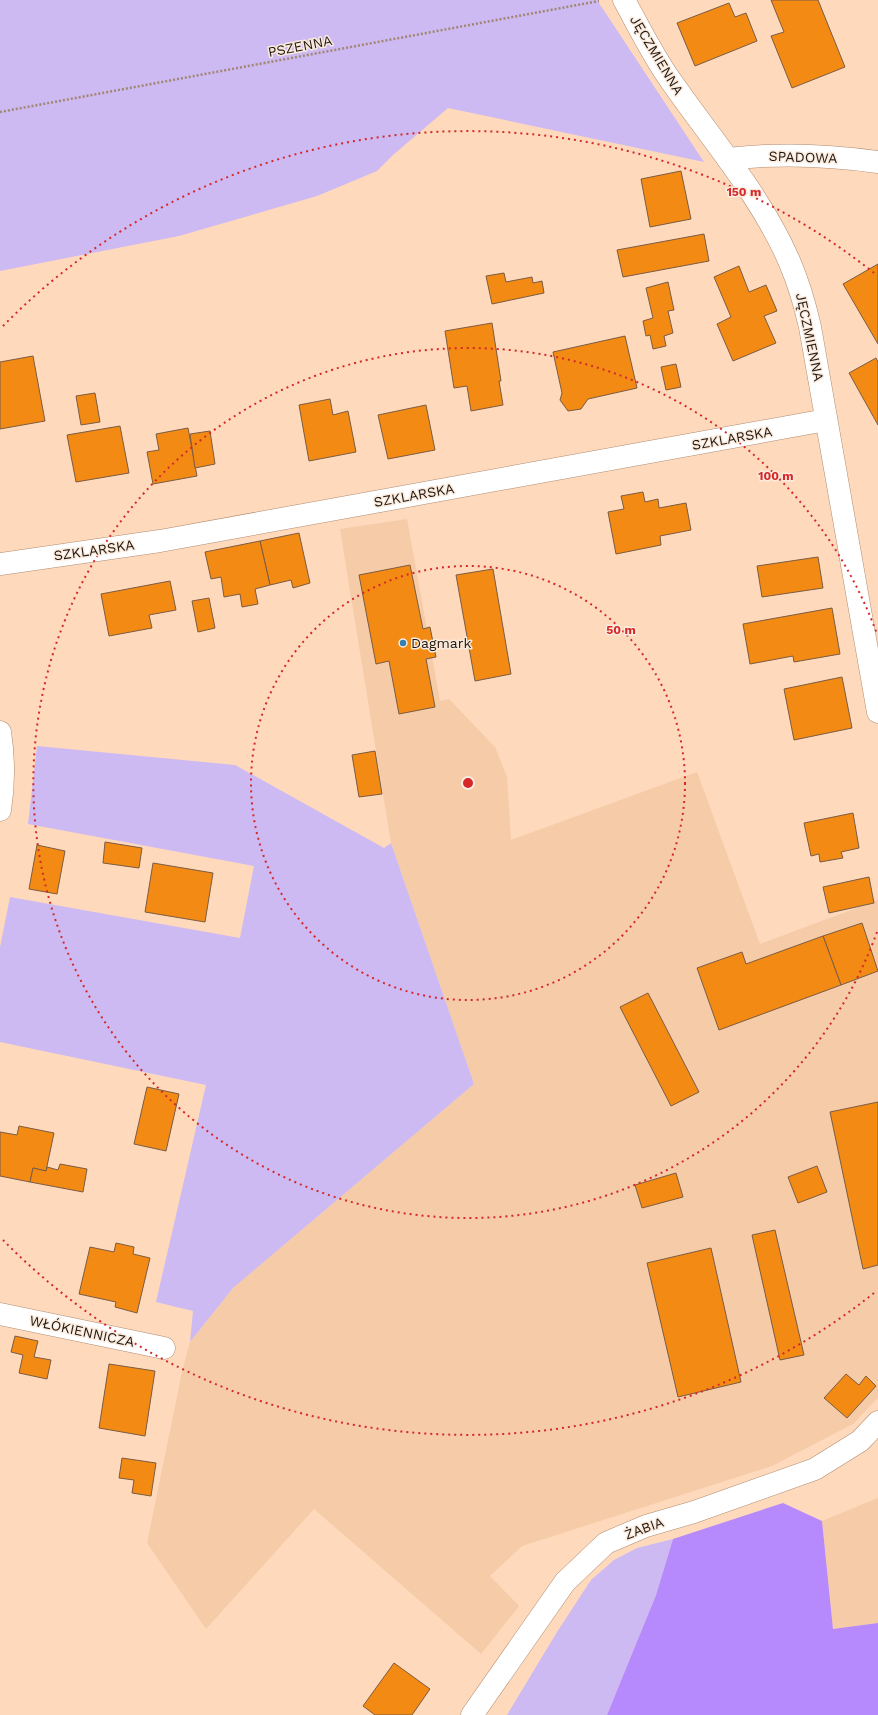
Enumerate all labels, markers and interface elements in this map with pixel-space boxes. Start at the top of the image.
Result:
street label: JĘCZMIENNA [627,12,687,98]
street label: PSZENNA [267,32,333,60]
street label: SPADOWA [768,148,838,166]
text: 150 m [727,185,761,199]
street label: JĘCZMIENNA [793,291,827,383]
street label: SZKLARSKA [691,423,773,453]
text: 100 m [758,469,794,483]
street label: SZKLARSKA [373,480,455,510]
street label: SZKLARSKA [53,536,135,564]
text: 50 m [606,623,636,637]
place label: Dagmark [411,635,471,651]
marker: Dagmark [398,638,408,648]
centre of rings [461,776,475,790]
street label: WŁÓKIENNICZA [28,1312,136,1350]
street label: ŻABIA [622,1514,666,1542]

